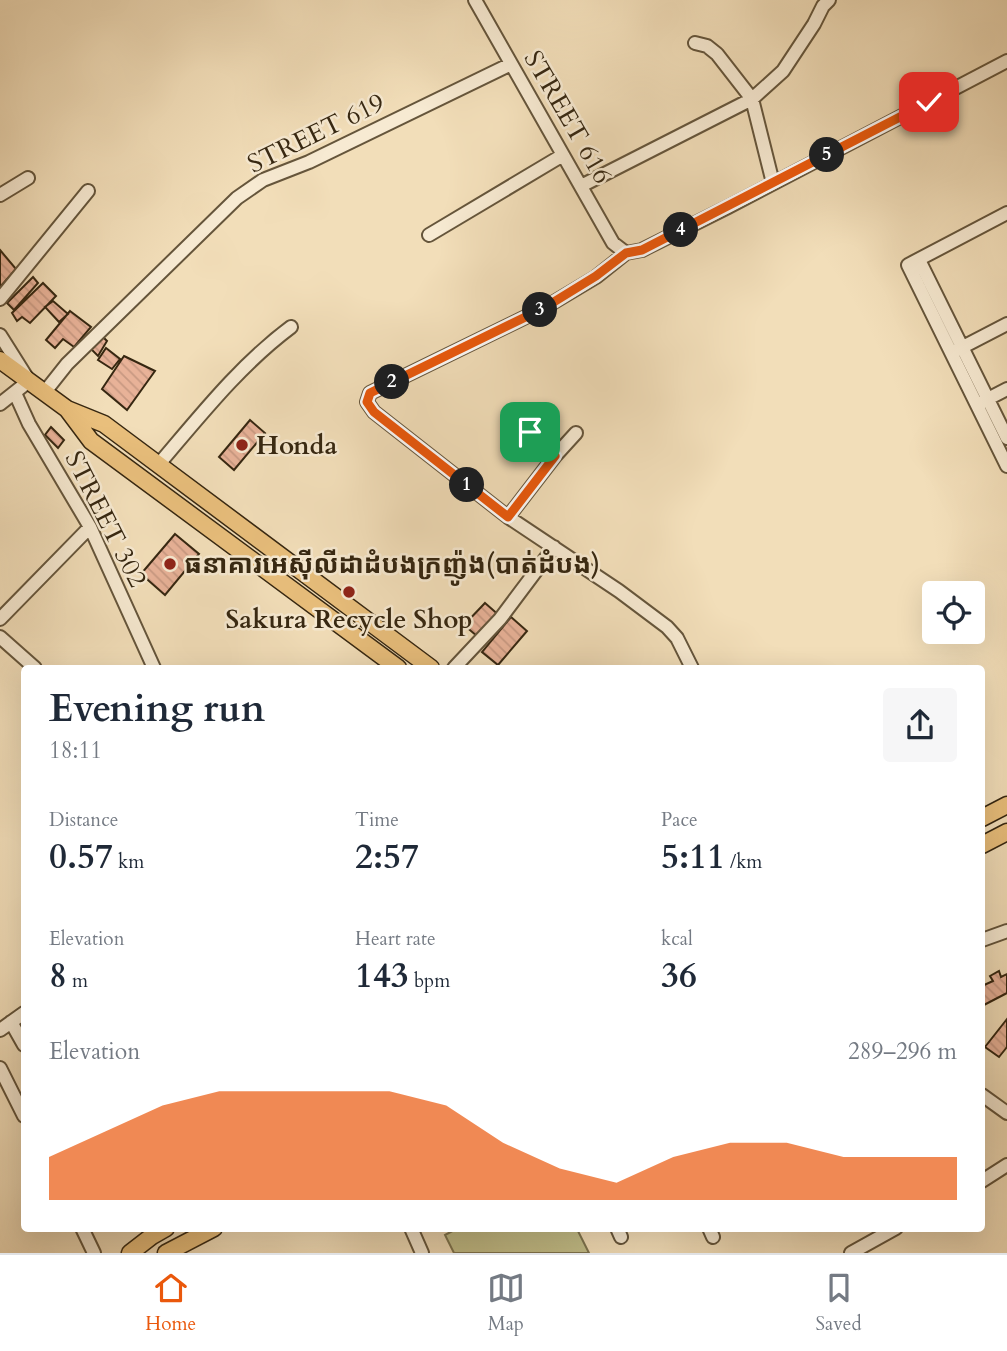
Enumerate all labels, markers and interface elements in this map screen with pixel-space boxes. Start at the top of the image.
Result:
street label: STREET 616 [516,44,620,190]
pin [899,72,959,132]
icon: check [910,83,948,121]
street label: STREET 619 [242,85,390,181]
pin: 5 [810,138,844,172]
text: 5 [822,141,831,167]
pin: 4 [664,212,698,247]
text: 4 [676,216,685,242]
pin: 3 [522,292,558,328]
text: 3 [535,296,544,322]
pin: 2 [374,364,410,400]
text: 2 [387,368,396,394]
pin [500,402,560,462]
icon: arrive [511,413,549,451]
place label: Honda [256,428,337,463]
marker: Honda [234,437,250,453]
street label: STREET 302 [57,445,155,593]
pin: 1 [449,468,484,503]
text: 1 [462,471,471,497]
place label: ធនាគារអេស៊ីលីដាដំបងក្រញ៉ូង(បាត់ដំបង) [184,547,600,586]
marker: ធនាគារអេស៊ីលីដាដំបងក្រញ៉ូង(បាត់ដំបង) [162,556,178,572]
map controls [922,581,985,644]
button: locate [922,581,985,644]
marker: Sakura Recycle Shop [341,584,357,600]
place label: Sakura Recycle Shop [225,602,473,637]
text: Evening run [49,683,265,735]
button: share [883,688,957,762]
text: 18:11 [49,735,102,766]
text: Distance [49,807,118,833]
text: Time [355,807,399,833]
text: Pace [661,807,698,833]
text: 0.57 [49,833,113,881]
text: 2:57 [355,833,419,881]
text: 5:11 [661,833,725,881]
text: km [113,849,144,875]
text: /km [725,849,762,875]
text: Elevation [49,926,124,952]
text: Heart rate [355,926,436,952]
text: kcal [661,926,693,952]
text: 8 [49,952,67,1000]
text: 143 [355,952,409,1000]
text: 36 [661,952,697,1000]
text: m [67,968,88,994]
text: bpm [409,968,450,994]
text: Elevation [49,1036,140,1067]
text: 289–296 m [848,1036,957,1067]
tab: Home [145,1269,196,1337]
tab: Map [487,1269,525,1337]
tab: Saved [816,1269,862,1337]

